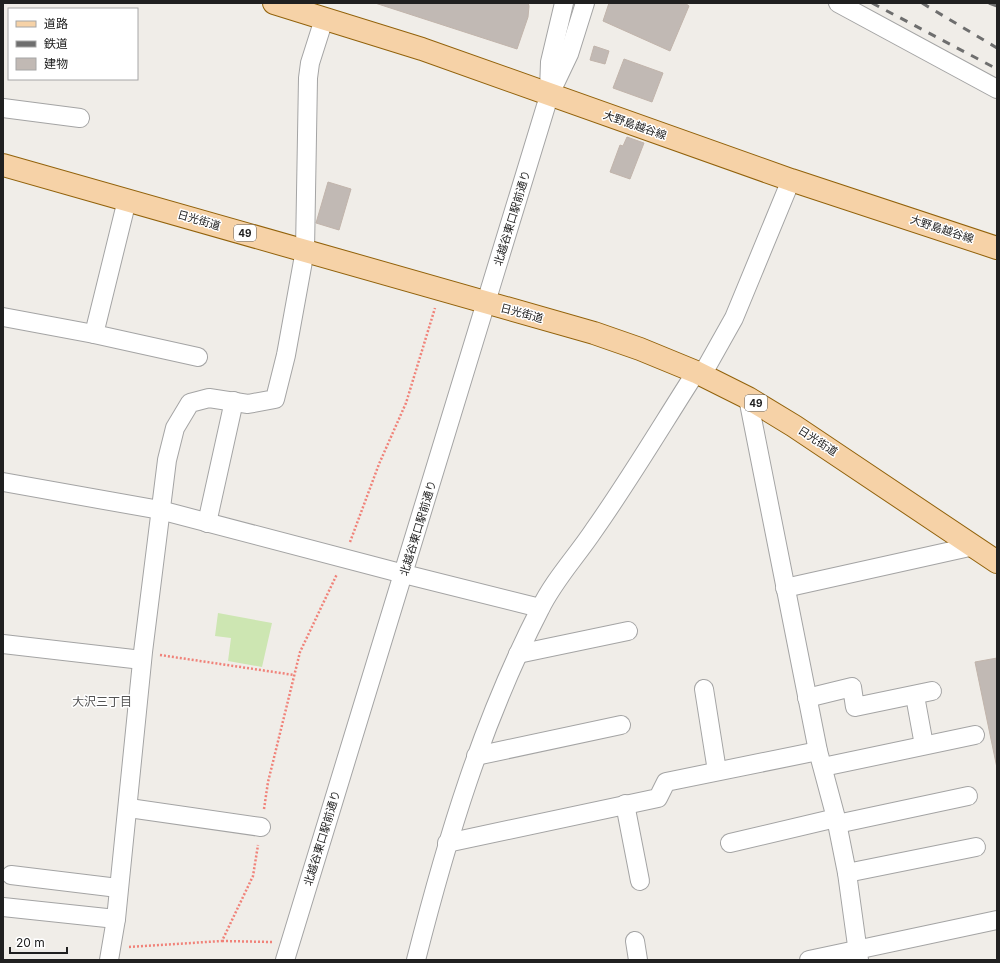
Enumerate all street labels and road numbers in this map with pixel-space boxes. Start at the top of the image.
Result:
street label: 大野島越谷線 [602,108,668,142]
street label: 北越谷東口駅前通り [491,169,533,267]
street label: 日光街道 [176,207,222,233]
street label: 大野島越谷線 [908,212,976,246]
road number: 49 [234,225,256,241]
street label: 日光街道 [499,301,545,325]
road number: 49 [745,395,767,411]
street label: 日光街道 [796,423,840,459]
street label: 北越谷東口駅前通り [397,479,439,577]
street label: 北越谷東口駅前通り [301,789,343,887]

